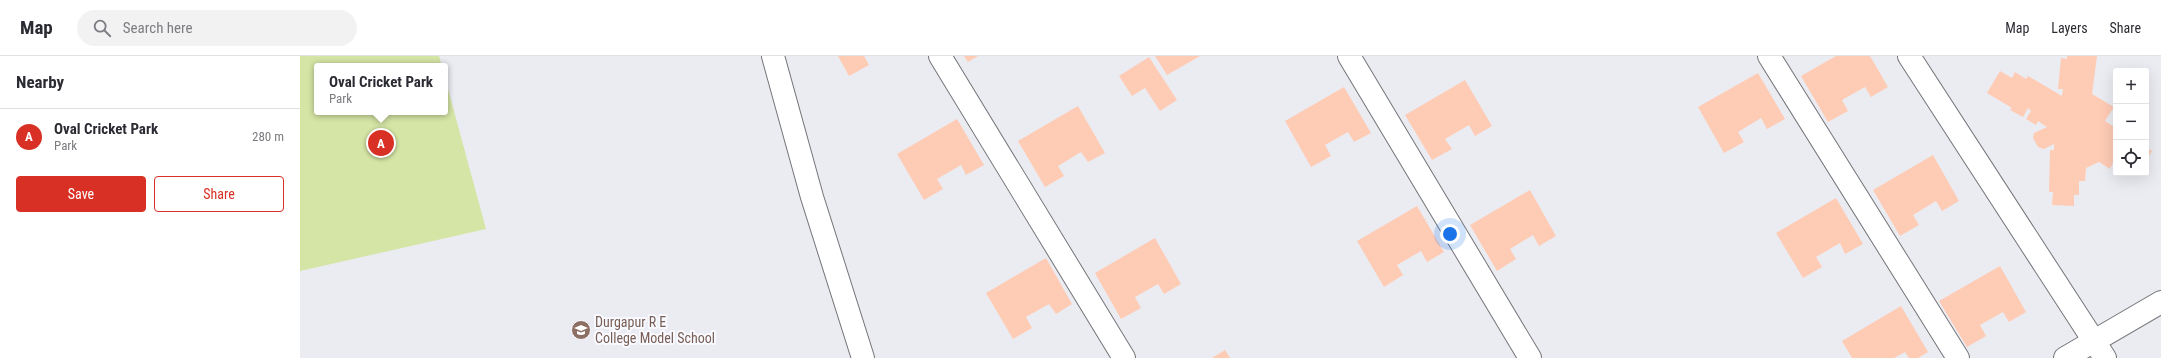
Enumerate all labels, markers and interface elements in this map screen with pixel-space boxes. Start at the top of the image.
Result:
search box [77,10,357,46]
text: Map [20,16,53,39]
icon: search [91,17,113,39]
text: Search here [123,19,193,37]
text: Map [2005,20,2029,36]
text: Layers [2051,20,2088,36]
text: Share [2110,20,2141,36]
popup [314,63,448,115]
map controls [2113,68,2149,176]
button: + [2113,68,2149,104]
text: Nearby [16,72,64,92]
text: Oval Cricket Park [329,73,433,91]
text: Park [329,91,352,106]
button: − [2113,104,2149,140]
text: Oval Cricket Park [54,120,158,138]
pin: A [368,128,394,158]
text: A [25,129,33,144]
text: 280 m [252,129,284,144]
text: Park [54,138,77,153]
button: locate [2113,140,2149,176]
button: Save [16,176,146,212]
button: Share [154,176,284,212]
your location [1440,224,1460,244]
place label: Durgapur R E College Model School [595,314,715,346]
school or university icon: Durgapur R E College Model School [570,319,592,341]

